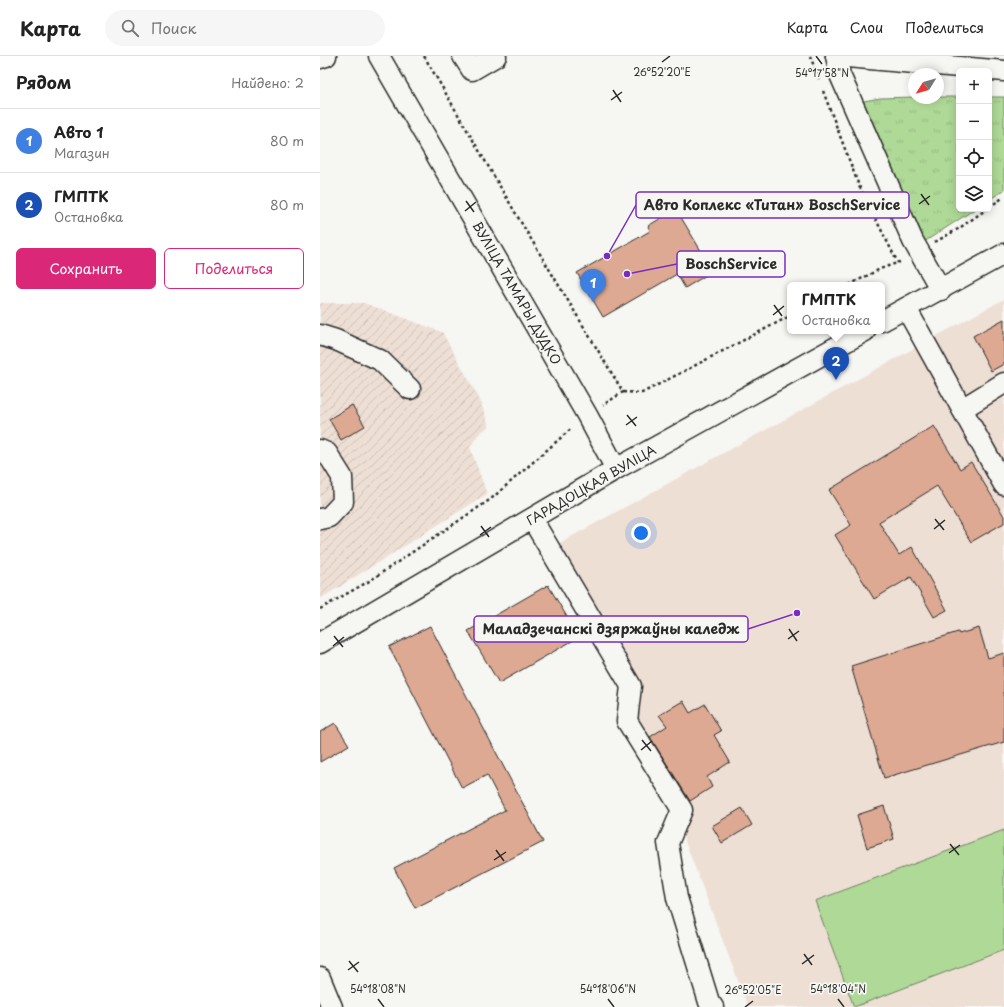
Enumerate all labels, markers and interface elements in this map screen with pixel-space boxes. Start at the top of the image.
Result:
search box [105,10,385,46]
text: Карта [20,14,81,42]
text: Поиск [151,16,196,39]
icon: search [119,17,141,39]
text: Карта [787,17,828,38]
text: Слои [850,17,883,38]
text: Поделиться [905,17,984,38]
text: 26°52'20"E [633,64,691,79]
text: 54°17'58"N [795,65,849,80]
north arrow [908,68,944,104]
map controls [956,68,992,212]
button: + [956,68,992,104]
text: Рядом [16,69,71,95]
text: Найдено: 2 [231,73,304,92]
button: − [956,104,992,140]
text: Авто 1 [54,120,103,143]
text: 1 [26,131,32,150]
text: 80 m [270,131,304,150]
button: locate [956,140,992,176]
text: Магазин [54,143,110,162]
button: layers [956,176,992,212]
text: ГМПТК [54,184,108,207]
callout: Авто Коплекс «Титан» BoschService [636,192,909,218]
text: Авто Коплекс «Титан» BoschService [644,194,901,215]
text: 2 [24,195,34,214]
text: 80 m [270,195,304,214]
text: Остановка [54,207,123,226]
street label: ВУЛІЦА ТАМАРЫ ДУДКО [468,217,566,368]
button: Сохранить [16,248,156,289]
button: Поделиться [164,248,304,289]
callout: BoschService [677,251,785,277]
text: BoschService [685,253,777,274]
pin: 1 [580,269,606,302]
popup [787,282,885,334]
text: ГМПТК [801,287,856,310]
text: Остановка [801,310,871,329]
pin: 2 [823,347,849,380]
street label: ГАРАДОЦКАЯ ВУЛІЦА [522,440,659,529]
your location [631,523,651,543]
callout: Маладзечанскі дзяржаўны каледж [474,616,748,642]
text: Маладзечанскі дзяржаўны каледж [483,618,739,639]
text: 54°18'08"N [350,981,406,996]
text: 54°18'06"N [580,981,636,996]
text: 54°18'04"N [810,981,866,996]
text: 26°52'05"E [725,982,781,997]

